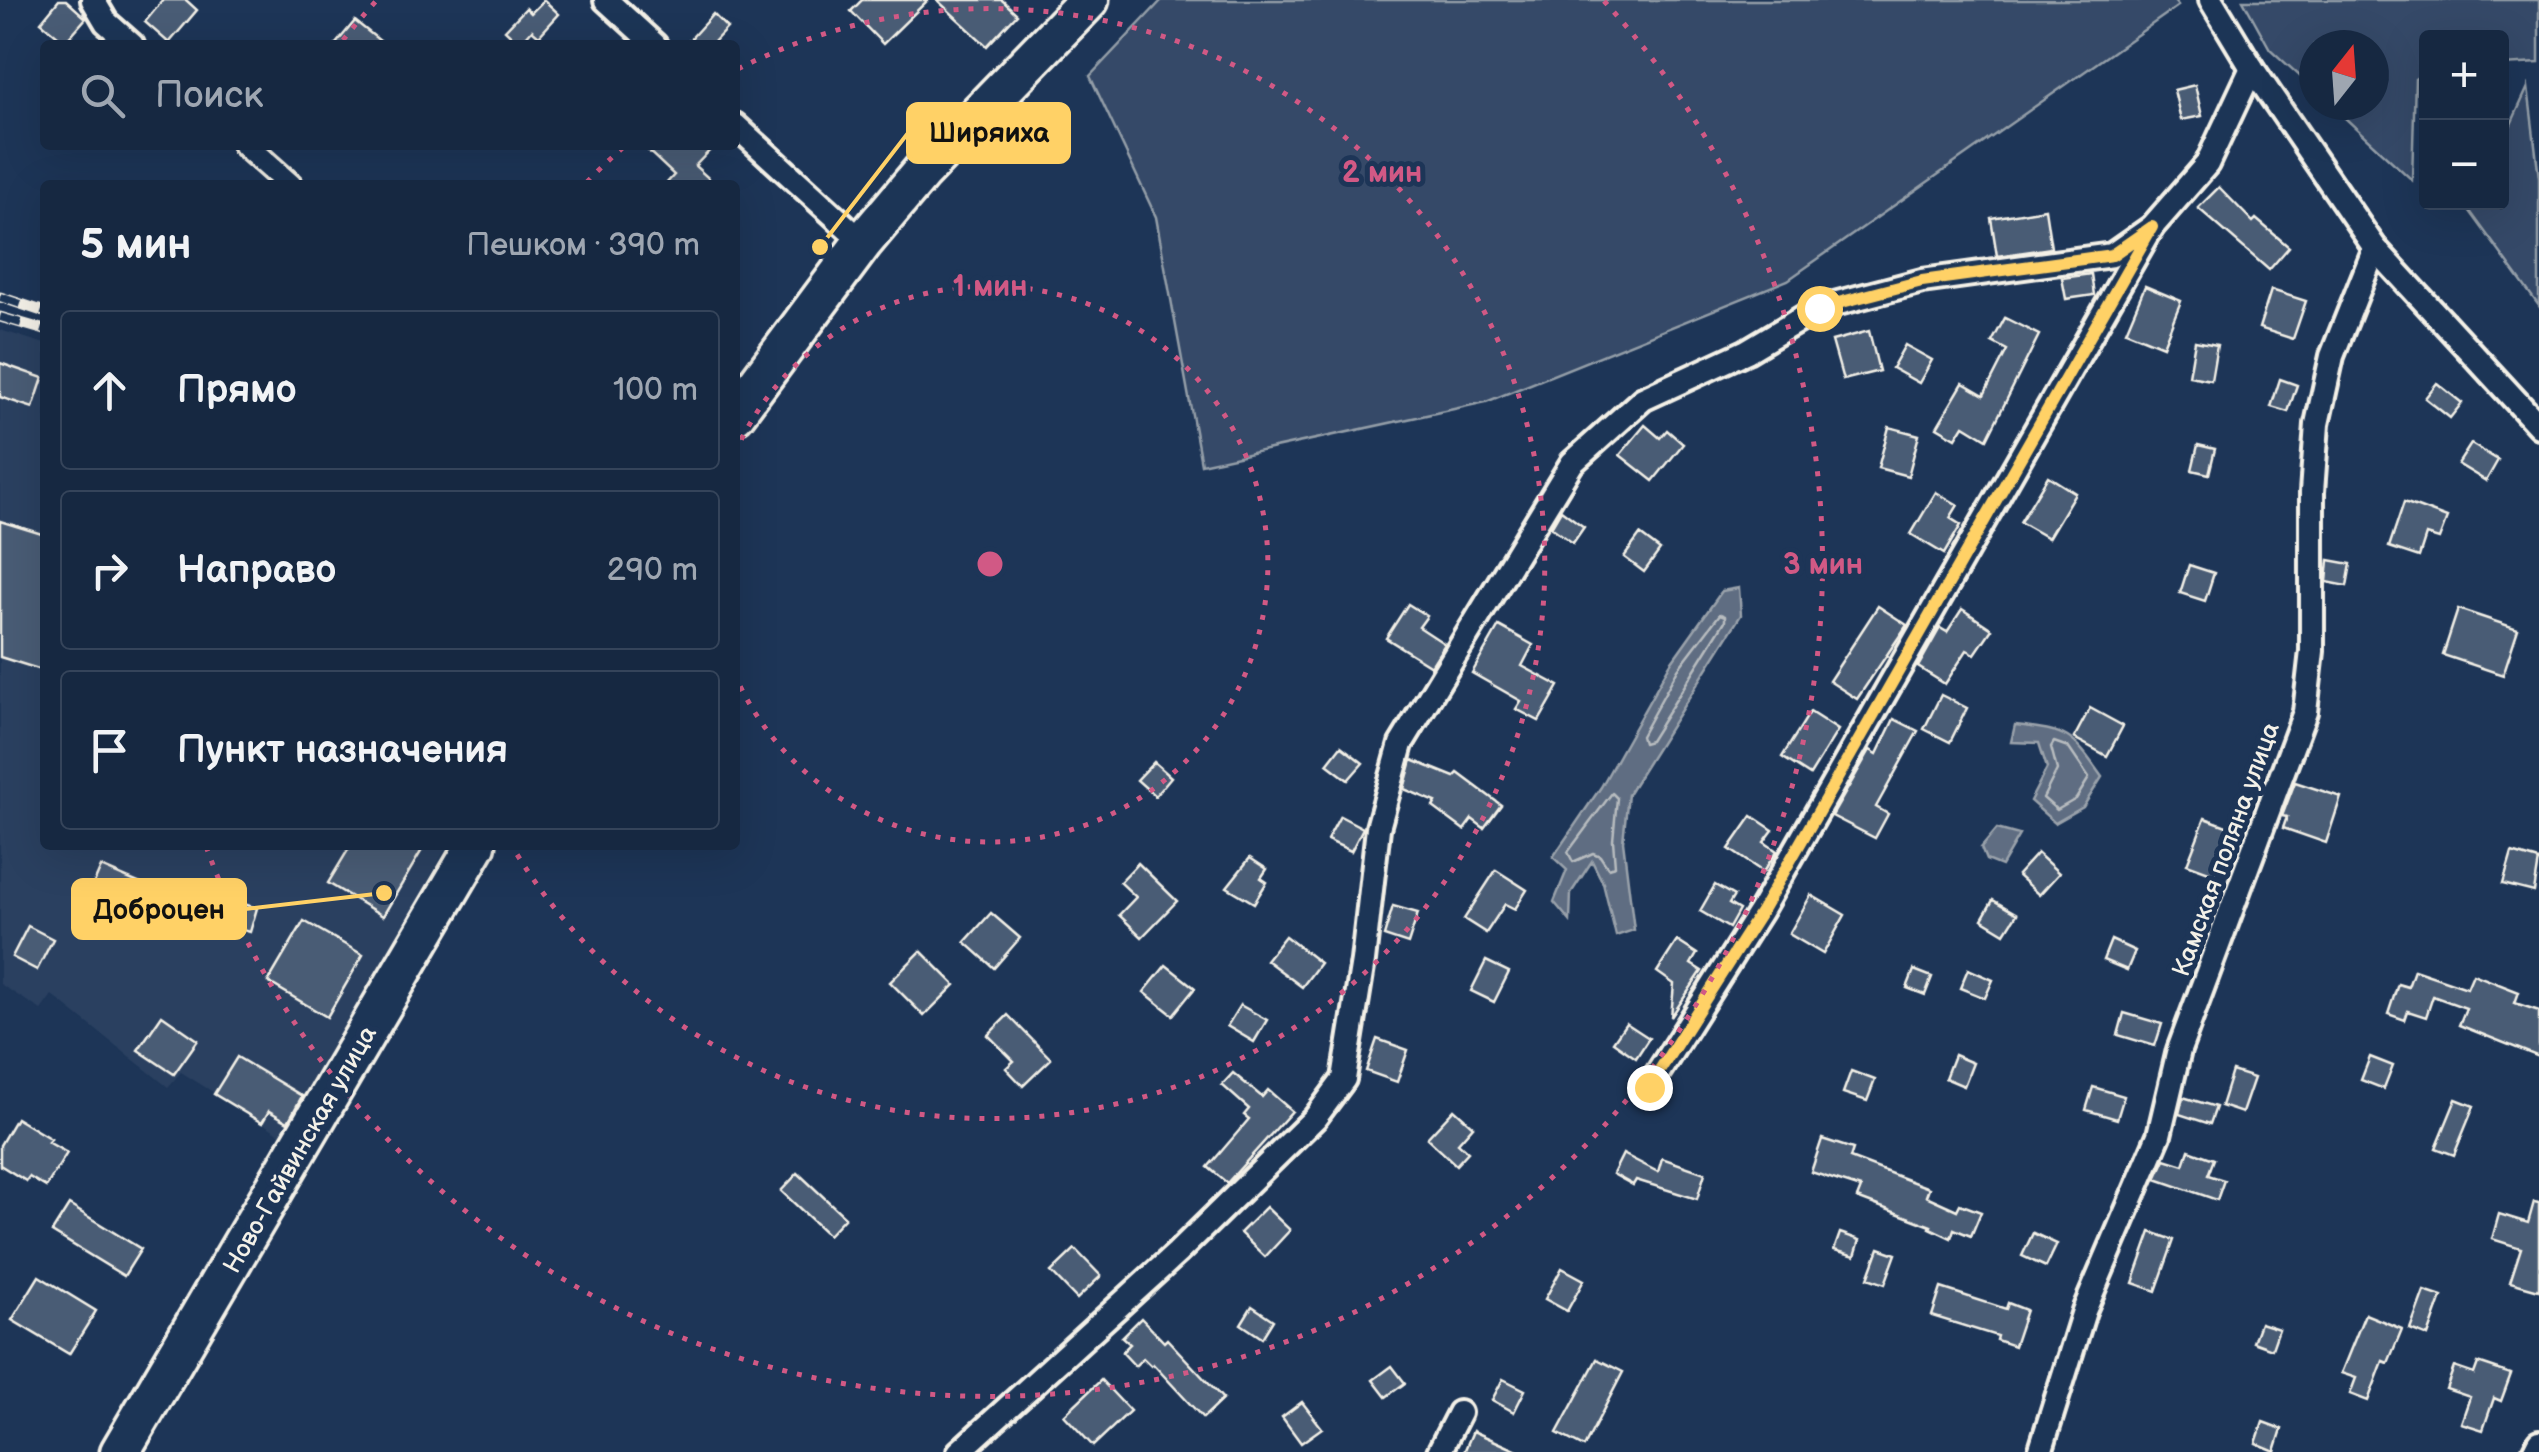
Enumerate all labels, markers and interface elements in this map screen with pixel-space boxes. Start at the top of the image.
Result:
north arrow [2299,30,2389,120]
map controls [2419,30,2509,210]
button: + [2419,30,2509,120]
search box [40,40,740,150]
icon: search [75,68,130,123]
text: Поиск [155,73,263,118]
callout: Ширяиха [908,104,1069,162]
text: Ширяиха [929,117,1050,150]
button: − [2419,120,2509,210]
text: 2 мин [1342,155,1422,191]
text: 5 мин [80,220,192,271]
text: Пешком · 390 m [466,226,700,265]
text: 1 мин [953,269,1027,305]
route start [1797,286,1843,332]
icon: ahead [82,363,137,418]
text: Прямо [177,368,296,413]
text: 100 m [613,371,698,410]
icon: right [82,543,137,598]
centre of rings [972,546,1008,582]
text: 3 мин [1783,547,1863,583]
text: Направо [177,548,336,593]
text: 290 m [607,551,698,590]
street label: Камская поляна улица [2166,718,2287,981]
icon: arrive [82,723,137,778]
text: Пункт назначения [177,728,508,773]
callout: Доброцен [73,880,245,938]
text: Доброцен [93,894,225,927]
street label: Ново-Гайвинская улица [217,1020,384,1279]
route end [1627,1065,1673,1111]

